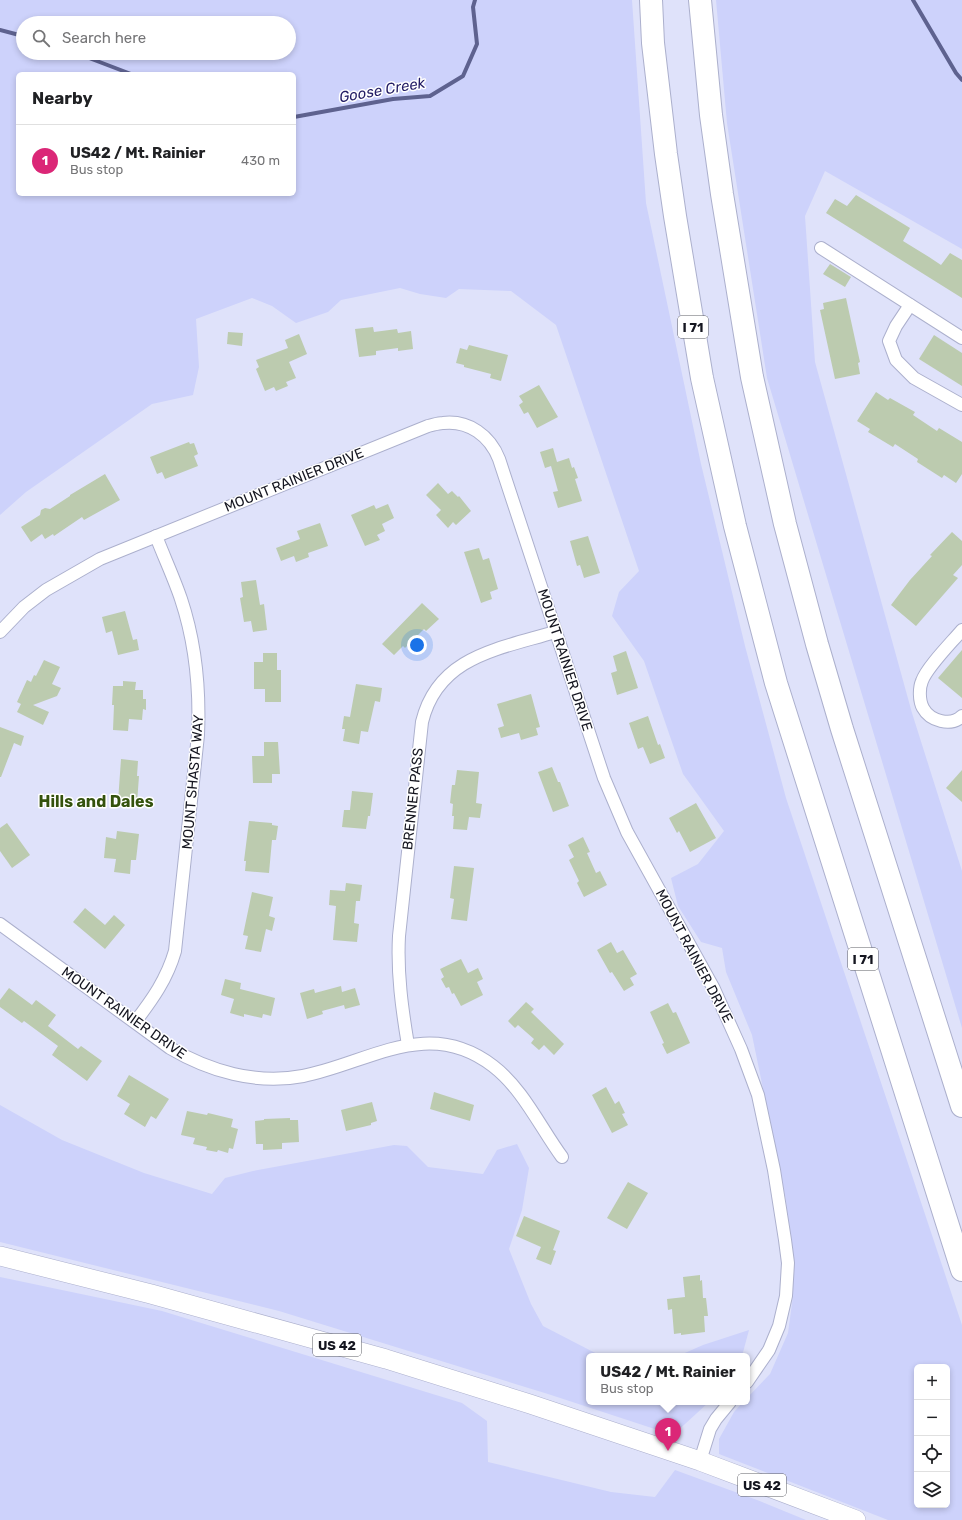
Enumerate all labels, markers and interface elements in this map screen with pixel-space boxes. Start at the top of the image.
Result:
search box [16,16,296,60]
icon: search [30,27,52,49]
text: Search here [62,29,146,47]
water label: Goose Creek [337,74,427,106]
text: Nearby [32,88,93,108]
text: US42 / Mt. Rainier [70,144,205,162]
text: 1 [42,153,48,168]
text: 430 m [241,153,280,168]
text: Bus stop [70,162,123,177]
road number: I 71 [678,316,708,338]
street label: MOUNT RAINIER DRIVE [222,444,366,516]
street label: MOUNT RAINIER DRIVE [534,587,596,733]
your location [407,635,427,655]
street label: MOUNT SHASTA WAY [179,714,207,850]
street label: BRENNER PASS [399,747,427,851]
district label: Hills and Dales [39,792,154,811]
street label: MOUNT RAINIER DRIVE [652,886,736,1026]
road number: I 71 [848,948,878,970]
street label: MOUNT RAINIER DRIVE [58,963,190,1063]
road number: US 42 [313,1334,361,1356]
popup [586,1353,750,1405]
text: US42 / Mt. Rainier [600,1363,736,1381]
map controls [914,1364,950,1508]
button: + [914,1364,950,1400]
text: Bus stop [600,1381,654,1396]
button: − [914,1400,950,1436]
pin: 1 [655,1418,681,1451]
button: locate [914,1436,950,1472]
button: layers [914,1472,950,1508]
road number: US 42 [738,1474,786,1496]

